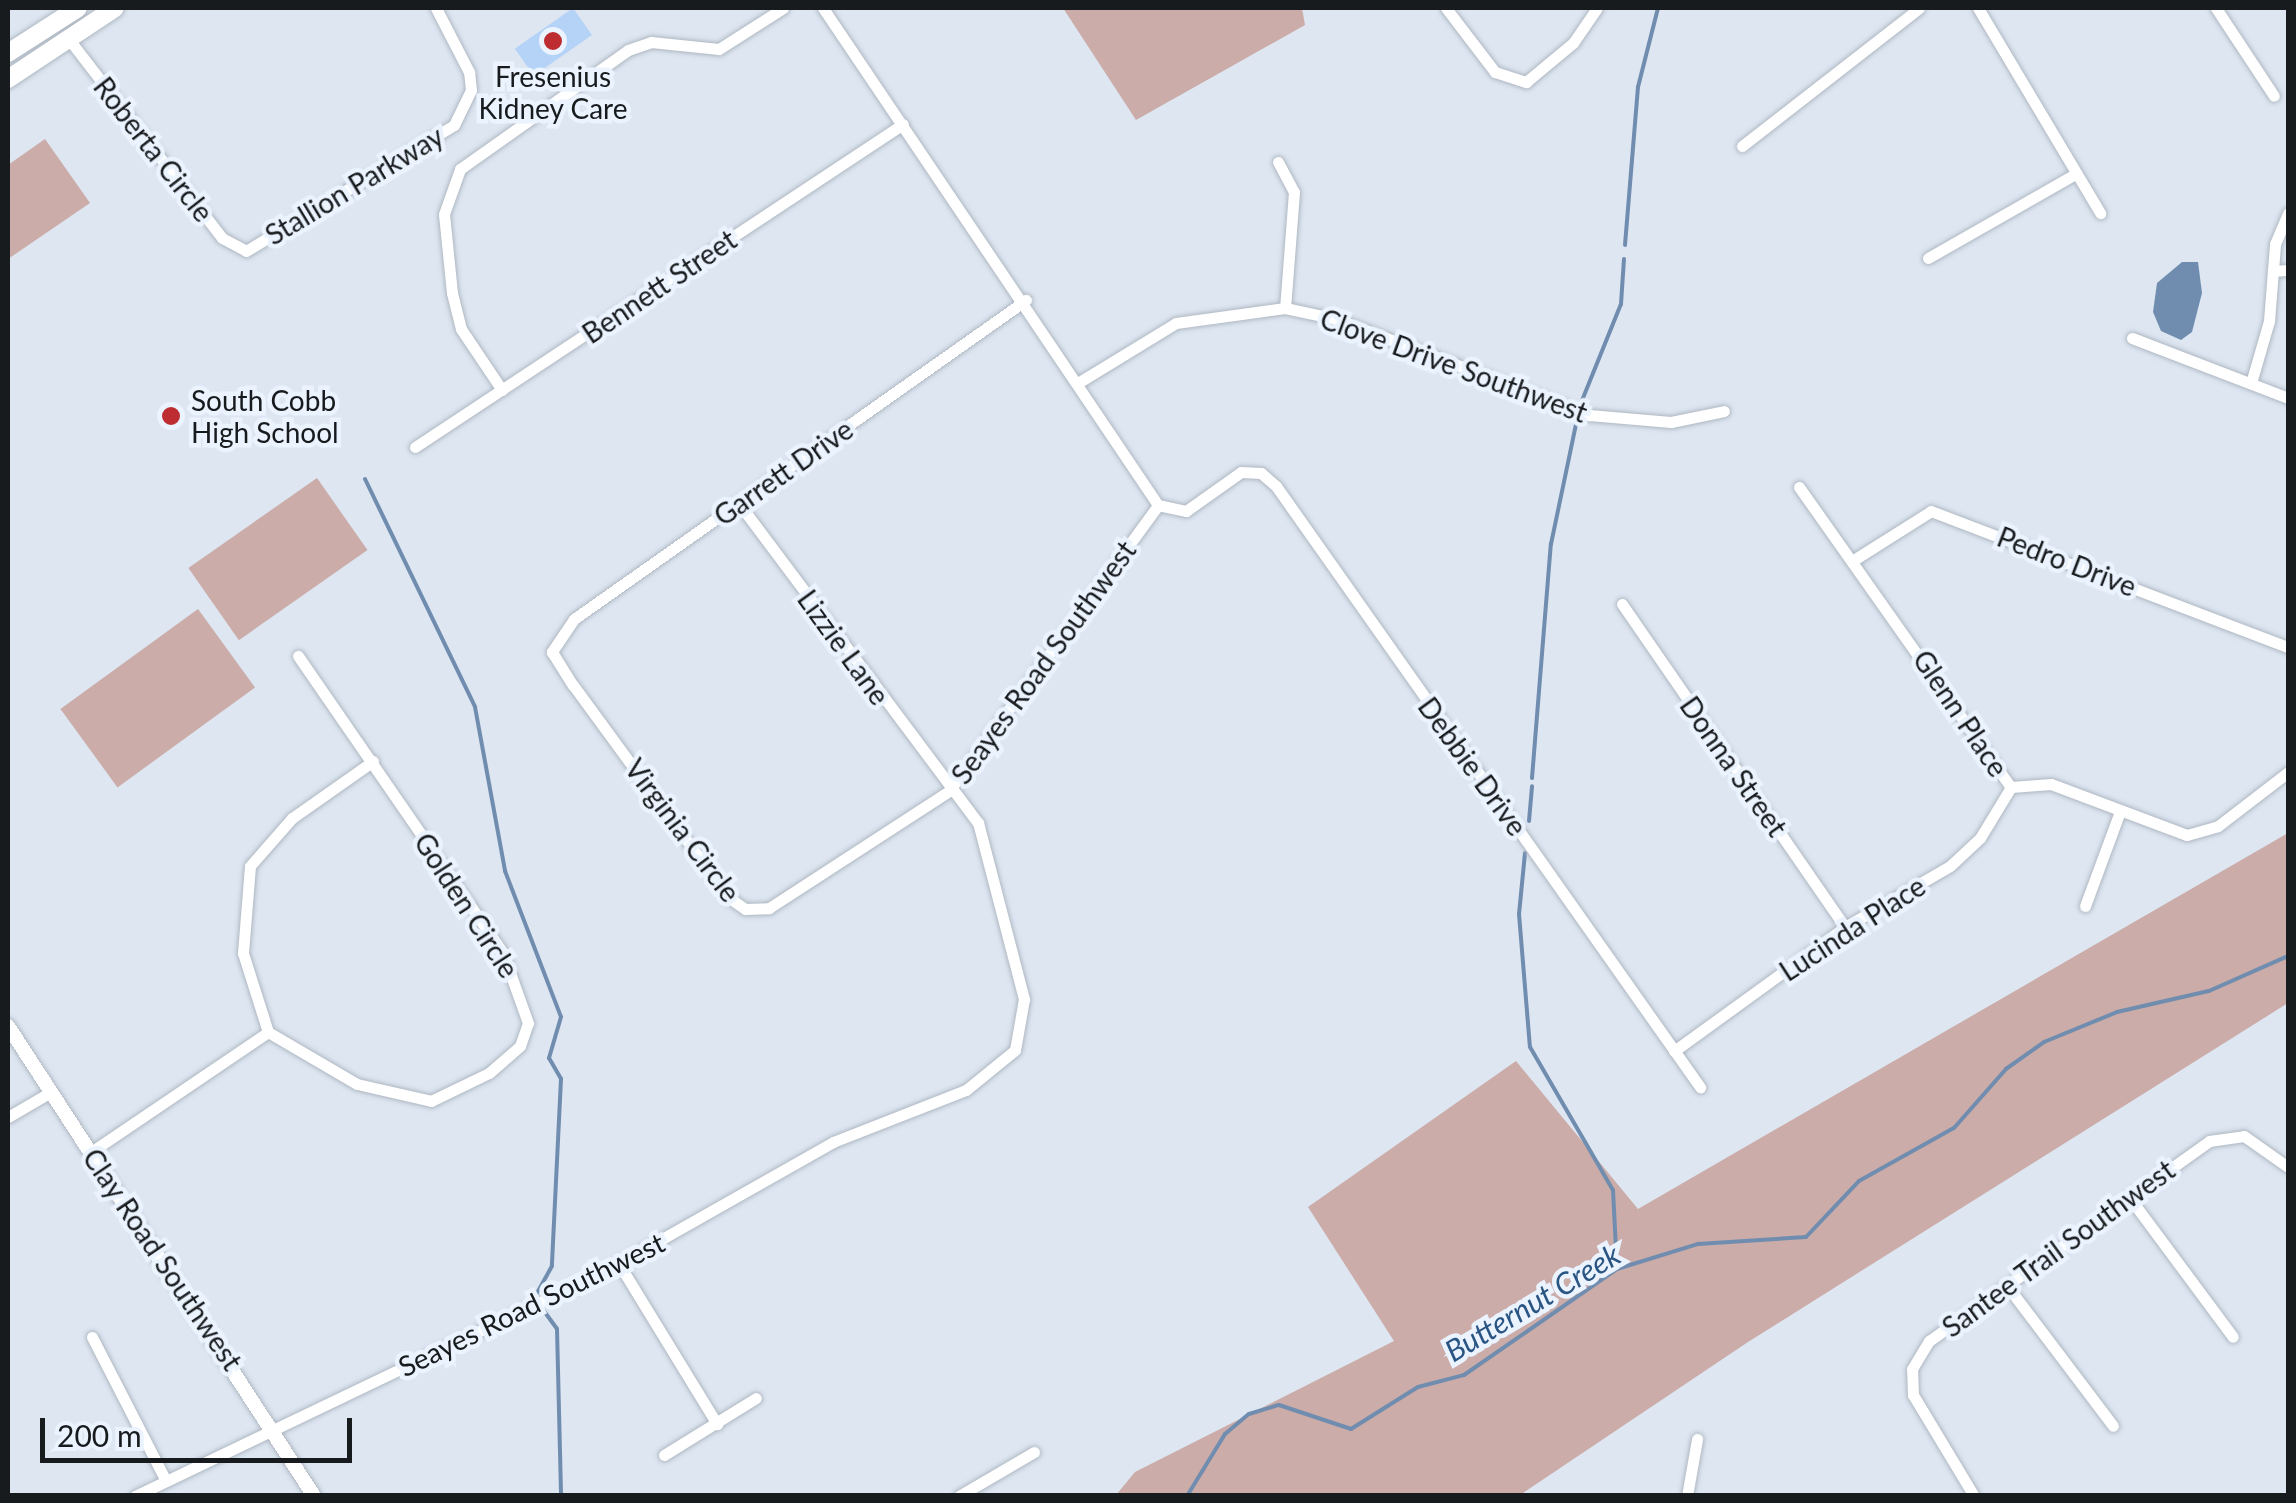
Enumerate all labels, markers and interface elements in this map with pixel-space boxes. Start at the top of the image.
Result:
marker: Fresenius Kidney Care [540,28,566,54]
place label: Fresenius Kidney Care [478,59,628,125]
street label: Roberta Circle [87,70,221,228]
street label: Stallion Parkway [259,119,449,251]
street label: Bennett Street [576,222,742,350]
street label: Clove Drive Southwest [1316,301,1592,429]
place label: South Cobb High School [191,383,339,449]
marker: South Cobb High School [160,405,182,427]
street label: Garrett Drive [707,412,859,532]
street label: Pedro Drive [1993,519,2141,603]
street label: Seayes Road Southwest [944,534,1142,790]
street label: Lizzie Lane [791,583,897,711]
street label: Glenn Place [1906,643,2016,783]
street label: Debbie Drive [1412,690,1534,842]
street label: Donna Street [1673,690,1795,842]
street label: Virginia Circle [618,752,748,908]
street label: Golden Circle [408,826,526,984]
street label: Lucinda Place [1773,868,1931,988]
street label: Clay Road Southwest [76,1142,250,1376]
street label: Santee Trail Southwest [1935,1152,2181,1344]
street label: Seayes Road Southwest [393,1225,669,1383]
water label: Butternut Creek [1438,1236,1626,1368]
scale bar [45,1398,358,1460]
text: 200 m [57,1417,142,1453]

